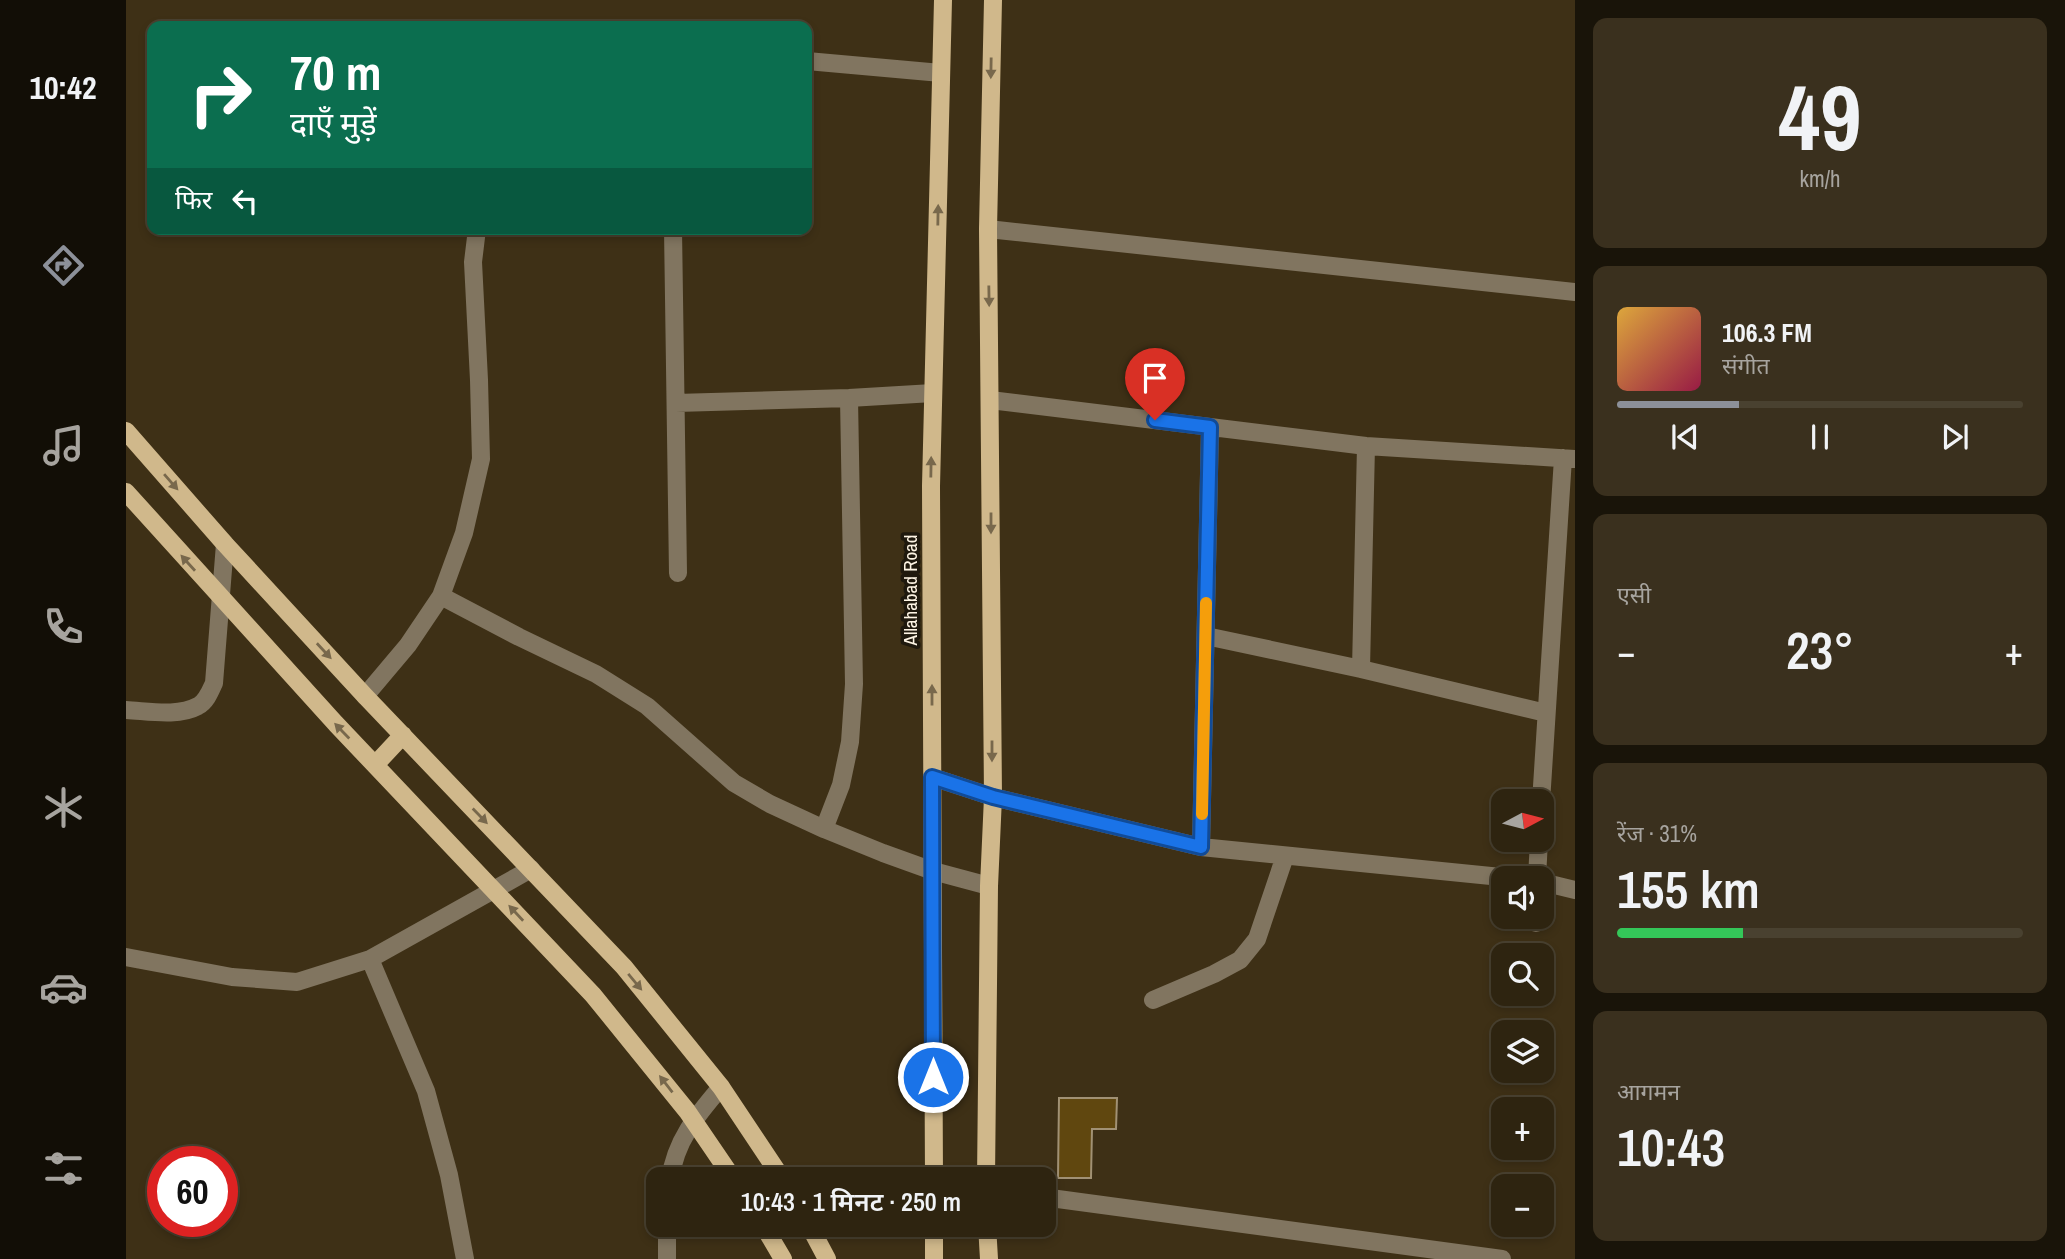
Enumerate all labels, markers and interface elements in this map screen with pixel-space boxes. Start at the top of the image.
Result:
text: 70 m [290,39,382,105]
icon: right [175,49,266,140]
text: 49 [1779,56,1862,178]
one-way arrow [986,57,997,79]
text: 10:42 [29,66,97,109]
text: दाएँ मुड़ें [290,102,377,145]
text: km/h [1800,163,1840,194]
text: फिर [175,182,212,217]
icon: left [226,182,264,220]
one-way arrow [932,204,943,226]
icon: directions [39,241,88,290]
one-way arrow [983,285,994,307]
text: 106.3 FM [1722,315,1812,350]
pin [1125,348,1185,420]
text: संगीत [1722,350,1770,381]
icon: arrive [1136,359,1174,397]
icon: previous [1666,418,1704,456]
icon: pause [1801,418,1839,456]
icon: next [1936,418,1974,456]
icon: music [39,421,88,470]
one-way arrow [926,456,937,478]
one-way arrow [163,473,179,491]
one-way arrow [985,512,997,534]
street label: Allahabad Road [897,535,923,646]
one-way arrow [181,555,197,572]
text: एसी [1617,579,1651,610]
icon: phone [39,602,88,651]
text: 23° [1786,615,1854,685]
text: − [1617,626,1635,677]
text: + [2005,626,2023,677]
one-way arrow [315,642,331,659]
one-way arrow [926,684,938,706]
one-way arrow [335,723,351,740]
one-way arrow [986,740,998,762]
icon: climate [39,783,88,832]
north arrow [1491,789,1554,852]
map controls [1491,789,1554,1237]
one-way arrow [472,807,489,824]
text: रेंज · 31% [1617,818,1697,849]
text: 155 km [1617,854,1760,924]
button: sound [1491,866,1554,929]
one-way arrow [509,905,525,922]
button: search [1491,943,1554,1006]
icon: car [39,963,88,1012]
one-way arrow [628,972,643,990]
button: layers [1491,1020,1554,1083]
position arrow [896,1040,970,1114]
one-way arrow [658,1076,673,1094]
text: आगमन [1617,1076,1680,1107]
button: + [1491,1097,1554,1160]
text: 10:43 [1617,1112,1725,1182]
icon: filters [39,1144,88,1193]
speed limit sign: 60 [147,1146,238,1237]
button: − [1491,1174,1554,1237]
text: 10:43 · 1 मिनट · 250 m [741,1184,961,1219]

